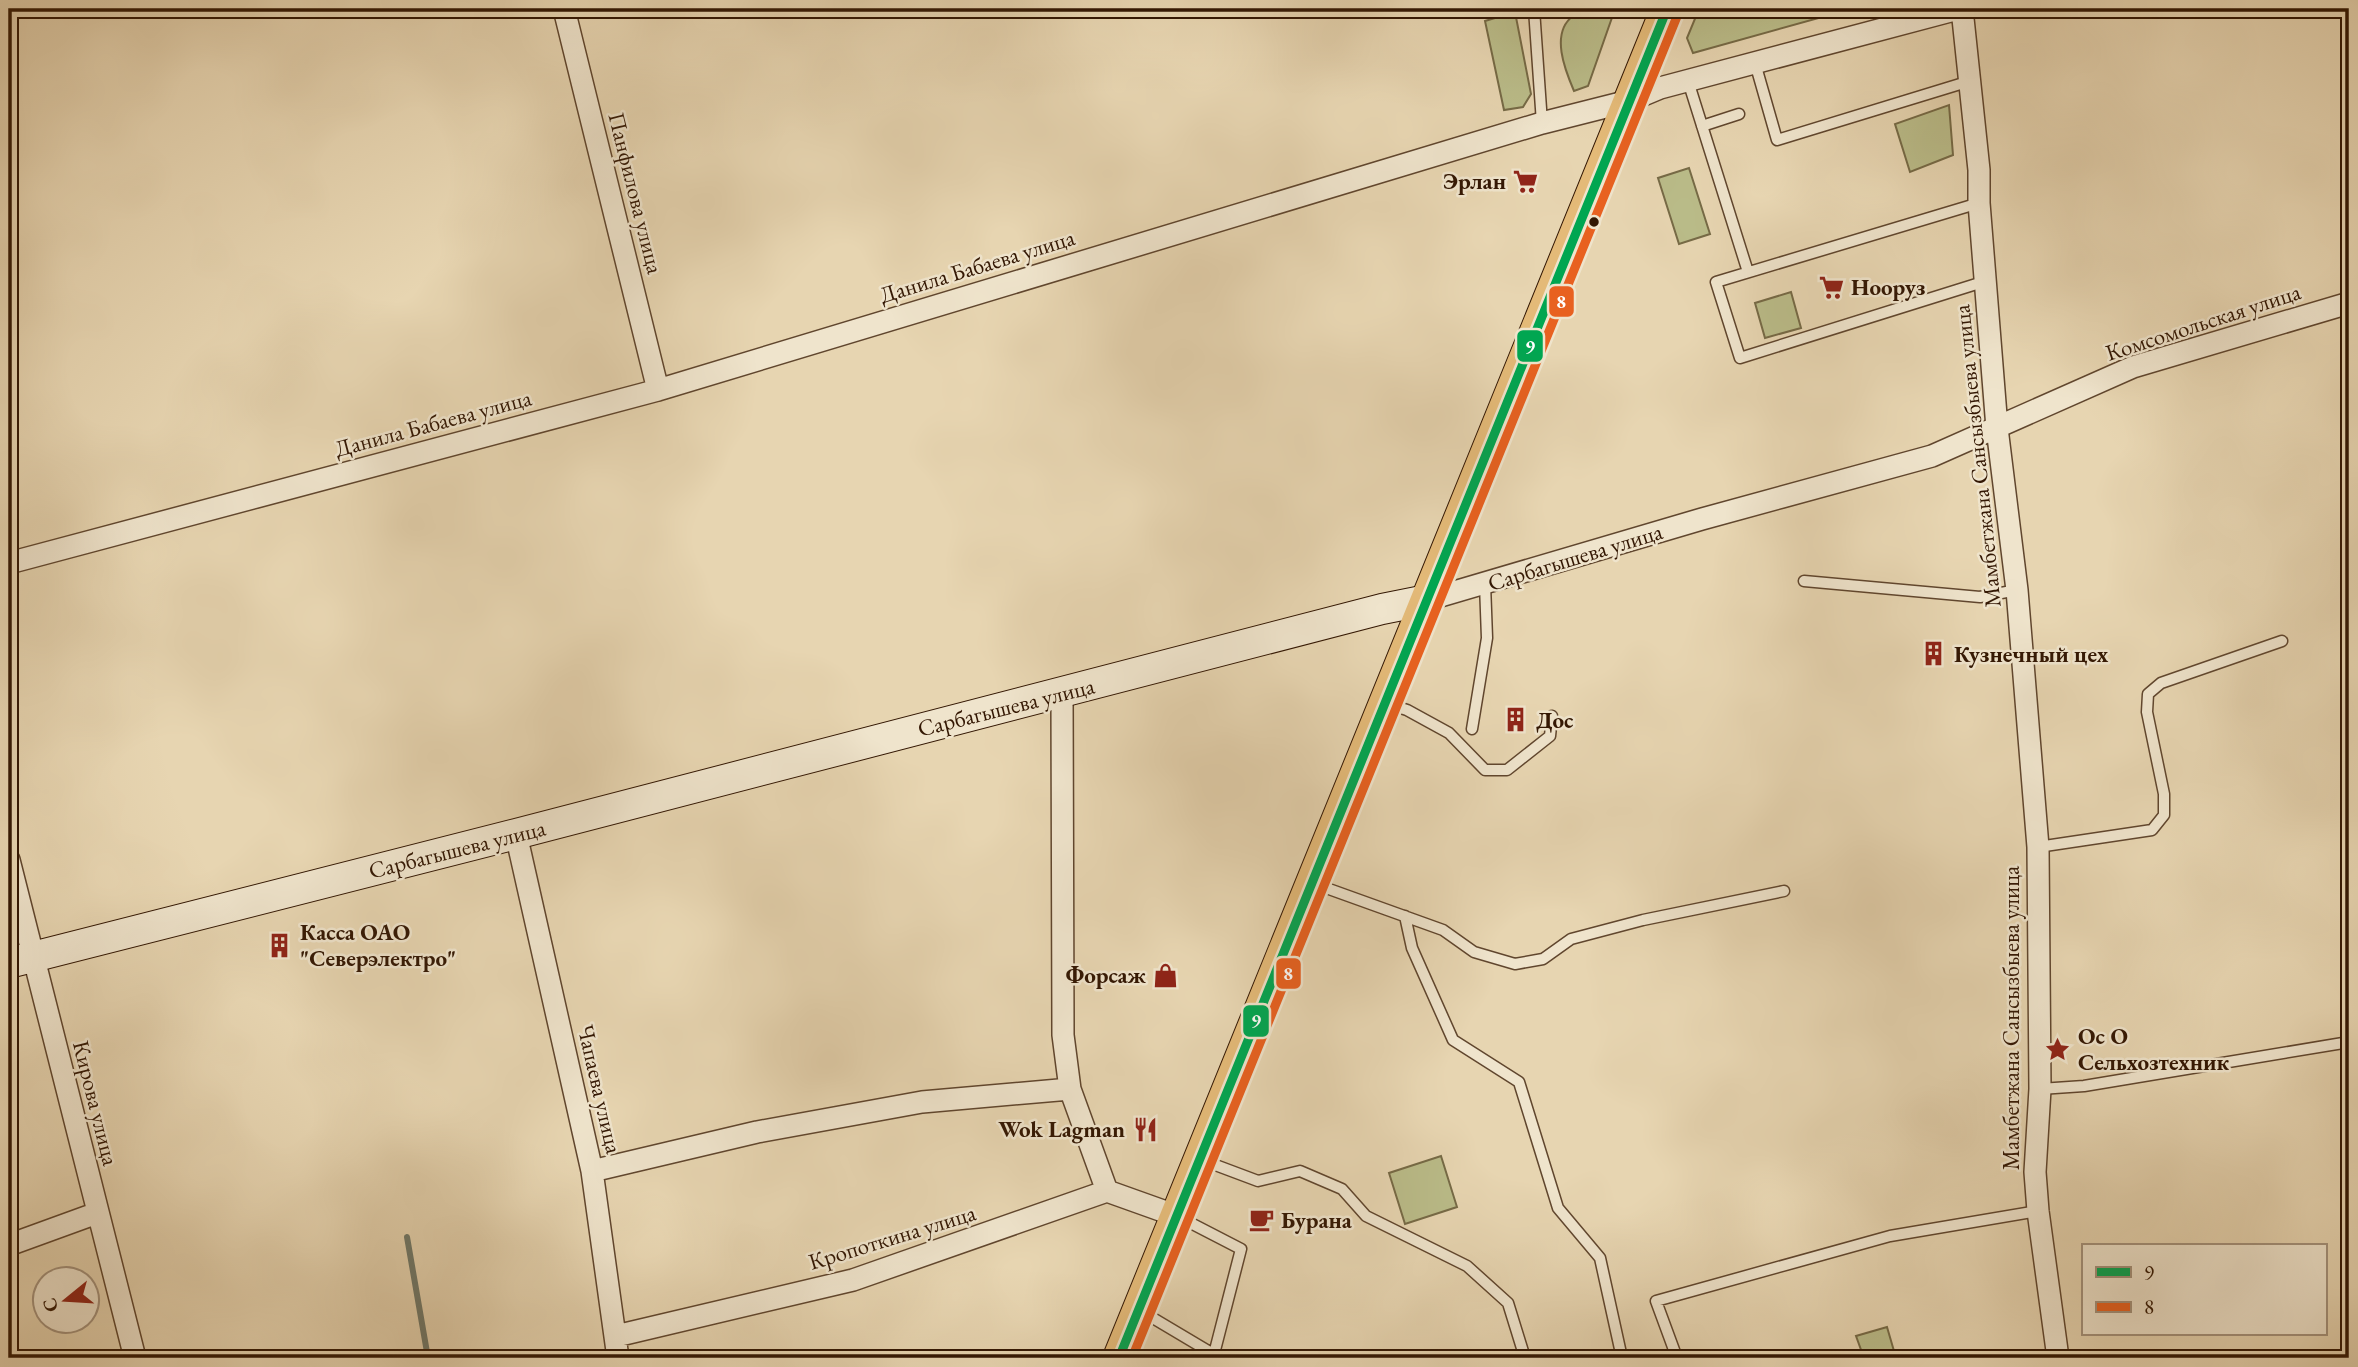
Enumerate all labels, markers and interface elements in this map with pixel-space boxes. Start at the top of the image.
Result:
street label: Панфилова улица [601,109,671,278]
place label: Эрлан [1443,166,1506,196]
supermarket icon: Эрлан [1512,167,1540,195]
unlabelled marker [1587,215,1601,229]
street label: Данила Бабаева улица [876,222,1079,310]
place label: Нооруз [1851,272,1926,302]
supermarket icon: Нооруз [1817,273,1845,301]
street label: Комсомольская улица [2102,276,2305,368]
line badge: 8 [1548,285,1575,318]
text: 8 [1556,289,1566,314]
street label: Мамбетжана Сансызбыева улица [1946,302,2008,609]
line badge: 9 [1516,329,1544,363]
text: 9 [1525,334,1535,359]
street label: Данила Бабаева улица [331,382,535,464]
street label: Сарбагышева улица [1484,516,1667,598]
place label: Кузнечный цех [1954,639,2109,669]
building icon: Кузнечный цех [1920,640,1948,668]
street label: Сарбагышева улица [914,670,1098,743]
place label: Дос [1536,705,1574,735]
building icon: Дос [1502,706,1530,734]
street label: Сарбагышева улица [365,812,549,885]
street label: Мамбетжана Сансызбыева улица [1996,865,2026,1170]
place label: Касса ОАО "Северэлектро" [300,917,456,973]
building icon: Касса ОАО "Северэлектро" [266,931,294,959]
line badge: 8 [1275,957,1302,990]
place label: Форсаж [1066,960,1147,990]
shop icon: Форсаж [1152,961,1180,989]
text: 8 [1283,961,1293,986]
line badge: 9 [1242,1004,1270,1038]
text: 9 [1251,1008,1261,1033]
street label: Чапаева улица [571,1021,630,1157]
place label: Ос О Сельхозтехник [2078,1021,2230,1077]
place icon: Ос О Сельхозтехник [2044,1035,2072,1063]
street label: Кирова улица [66,1037,126,1169]
place label: Wok Lagman [998,1114,1125,1144]
restaurant icon: Wok Lagman [1131,1115,1159,1143]
street label: Кропоткина улица [805,1197,980,1277]
place label: Бурана [1281,1205,1353,1235]
cafe icon: Бурана [1247,1206,1275,1234]
legend [2082,1244,2326,1336]
text: 9 [2144,1259,2154,1286]
north arrow [32,1266,102,1336]
text: 8 [2144,1293,2154,1320]
text: С [36,1295,64,1315]

